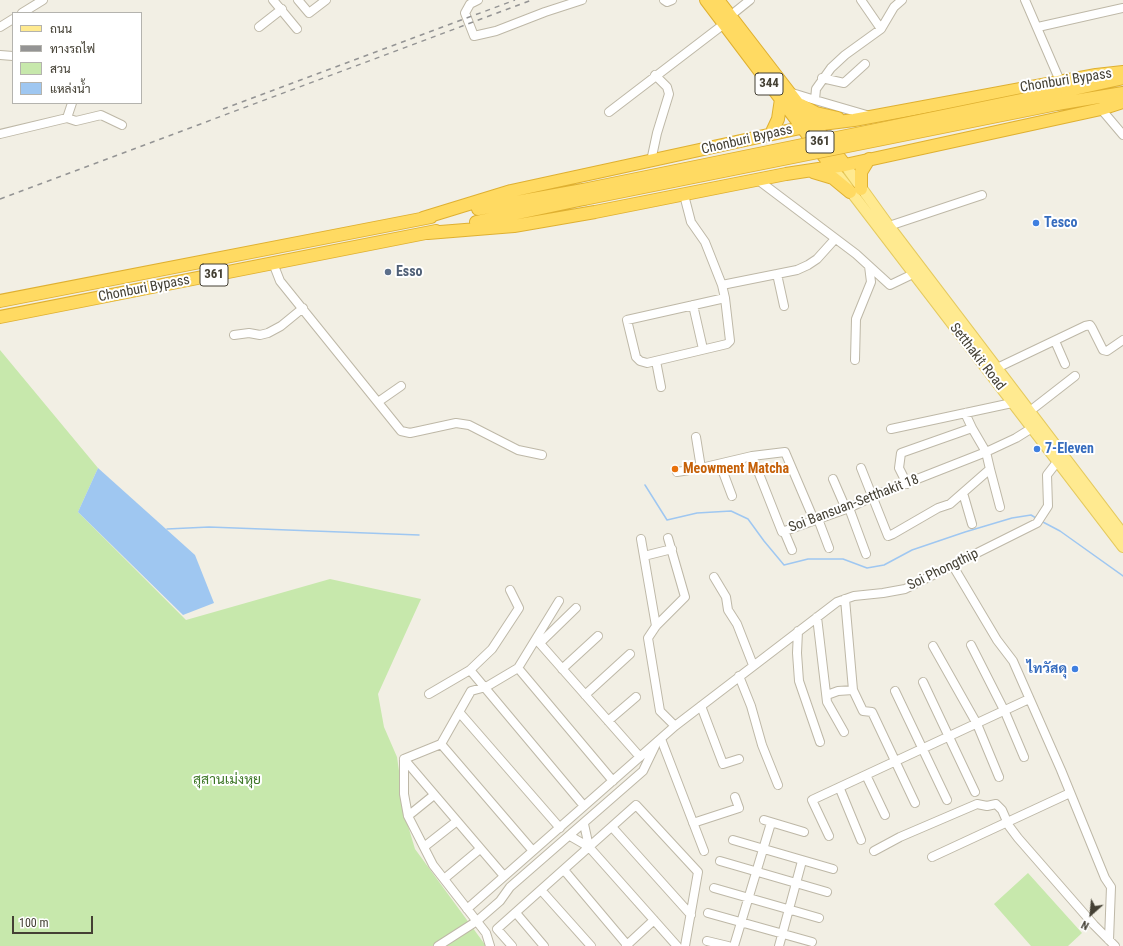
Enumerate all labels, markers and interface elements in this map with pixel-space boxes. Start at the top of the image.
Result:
legend [12,12,142,104]
text: ถนน [50,22,72,36]
text: ทางรถไฟ [50,42,95,56]
text: สวน [50,62,71,76]
street label: Chonburi Bypass [1019,65,1113,97]
road number: 344 [755,73,783,95]
text: แหล่งน้ำ [50,82,90,96]
street label: Chonburi Bypass [700,121,794,159]
road number: 361 [806,131,834,153]
place label: Tesco [1044,215,1077,231]
marker: Tesco [1031,218,1041,228]
road number: 361 [200,264,228,286]
place label: Esso [396,264,423,280]
marker: Esso [383,267,393,277]
street label: Chonburi Bypass [97,272,191,306]
street label: Setthakit Road [946,320,1008,394]
place label: 7-Eleven [1045,441,1094,457]
marker: 7-Eleven [1032,444,1042,454]
place label: Meowment Matcha [683,461,789,477]
marker: Meowment Matcha [670,464,680,474]
street label: Soi Bansuan-Setthakit 18 [786,471,922,537]
street label: Soi Phongthip [905,546,981,594]
place label: ไทวัสดุ [1027,661,1067,677]
marker: ไทวัสดุ [1070,664,1080,674]
park label: สุสานเม่งหุย [193,772,261,788]
north arrow [1071,894,1111,934]
scale bar [14,908,95,934]
text: 100 m [19,916,49,930]
text: N [1079,918,1091,932]

